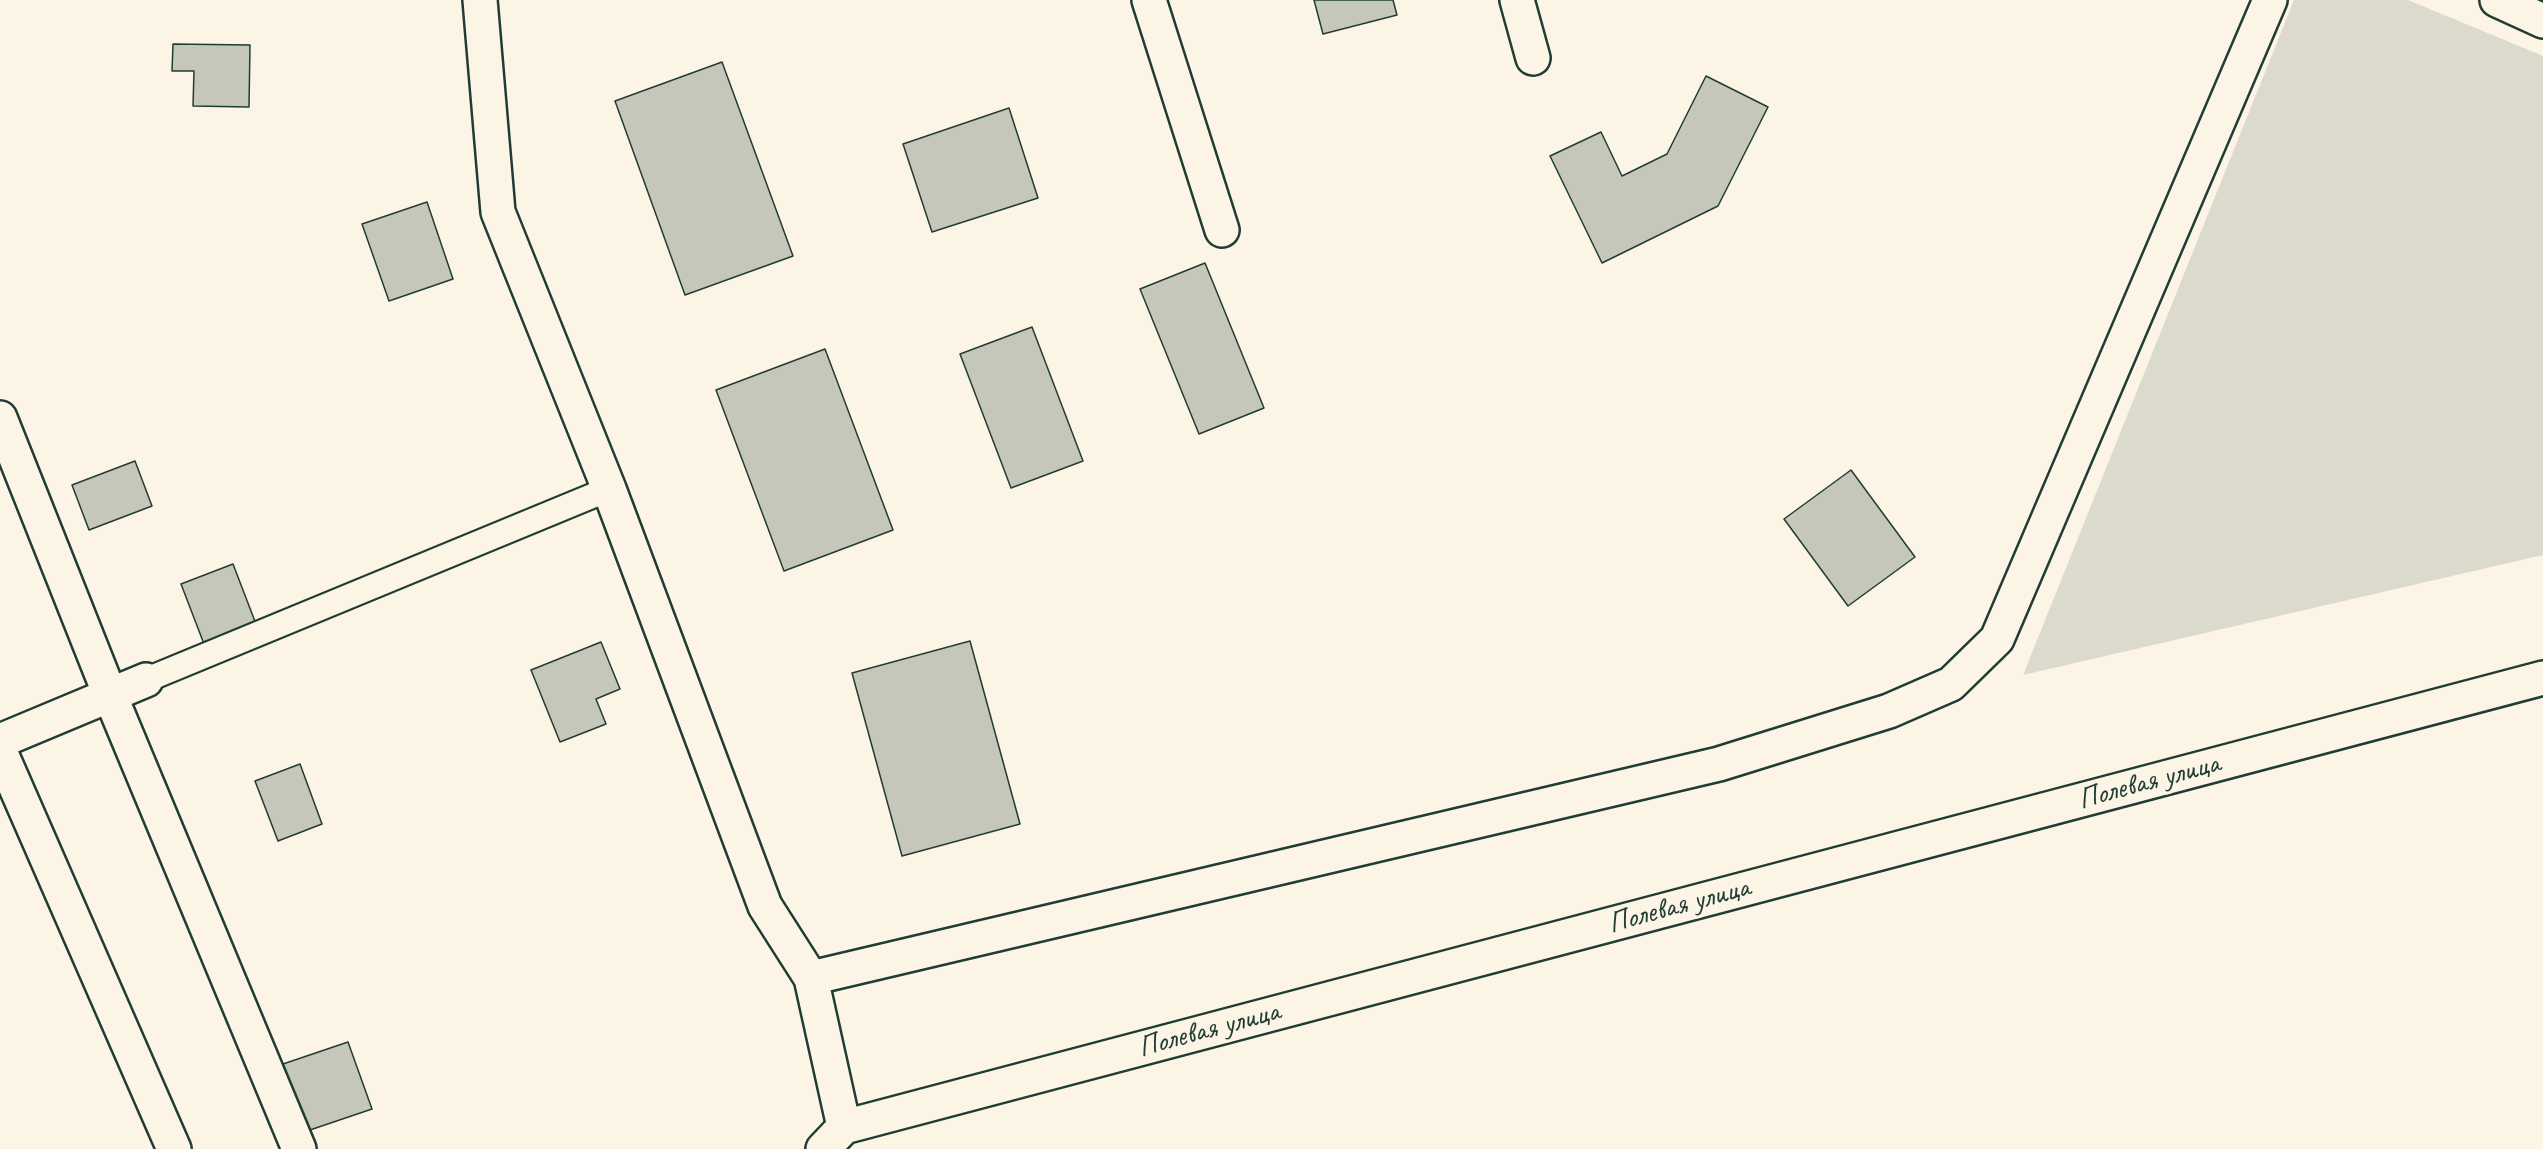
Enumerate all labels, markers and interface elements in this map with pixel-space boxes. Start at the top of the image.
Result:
street label: Полевая улица [2074,746,2224,818]
street label: Полевая улица [1604,870,1754,942]
street label: Полевая улица [1134,994,1284,1066]

